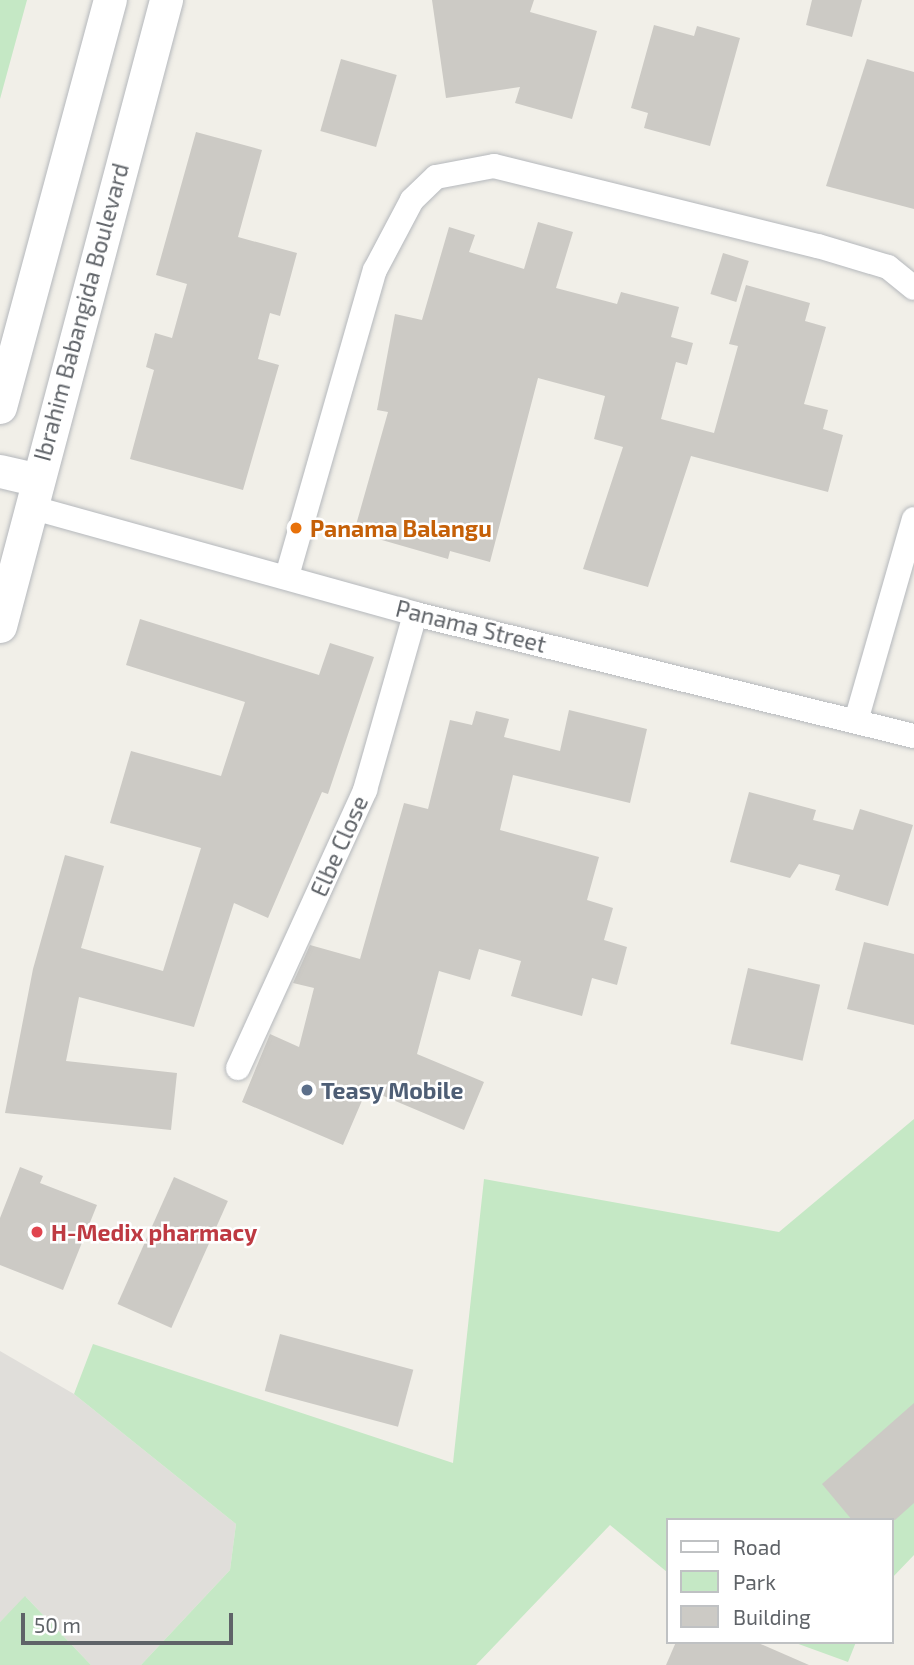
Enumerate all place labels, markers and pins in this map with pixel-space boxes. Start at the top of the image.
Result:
place label: Panama Balangu [310,514,492,542]
marker: Panama Balangu [288,520,304,536]
place label: Teasy Mobile [321,1076,464,1104]
marker: Teasy Mobile [299,1082,315,1098]
place label: H-Medix pharmacy [51,1218,257,1246]
marker: H-Medix pharmacy [29,1224,45,1240]

